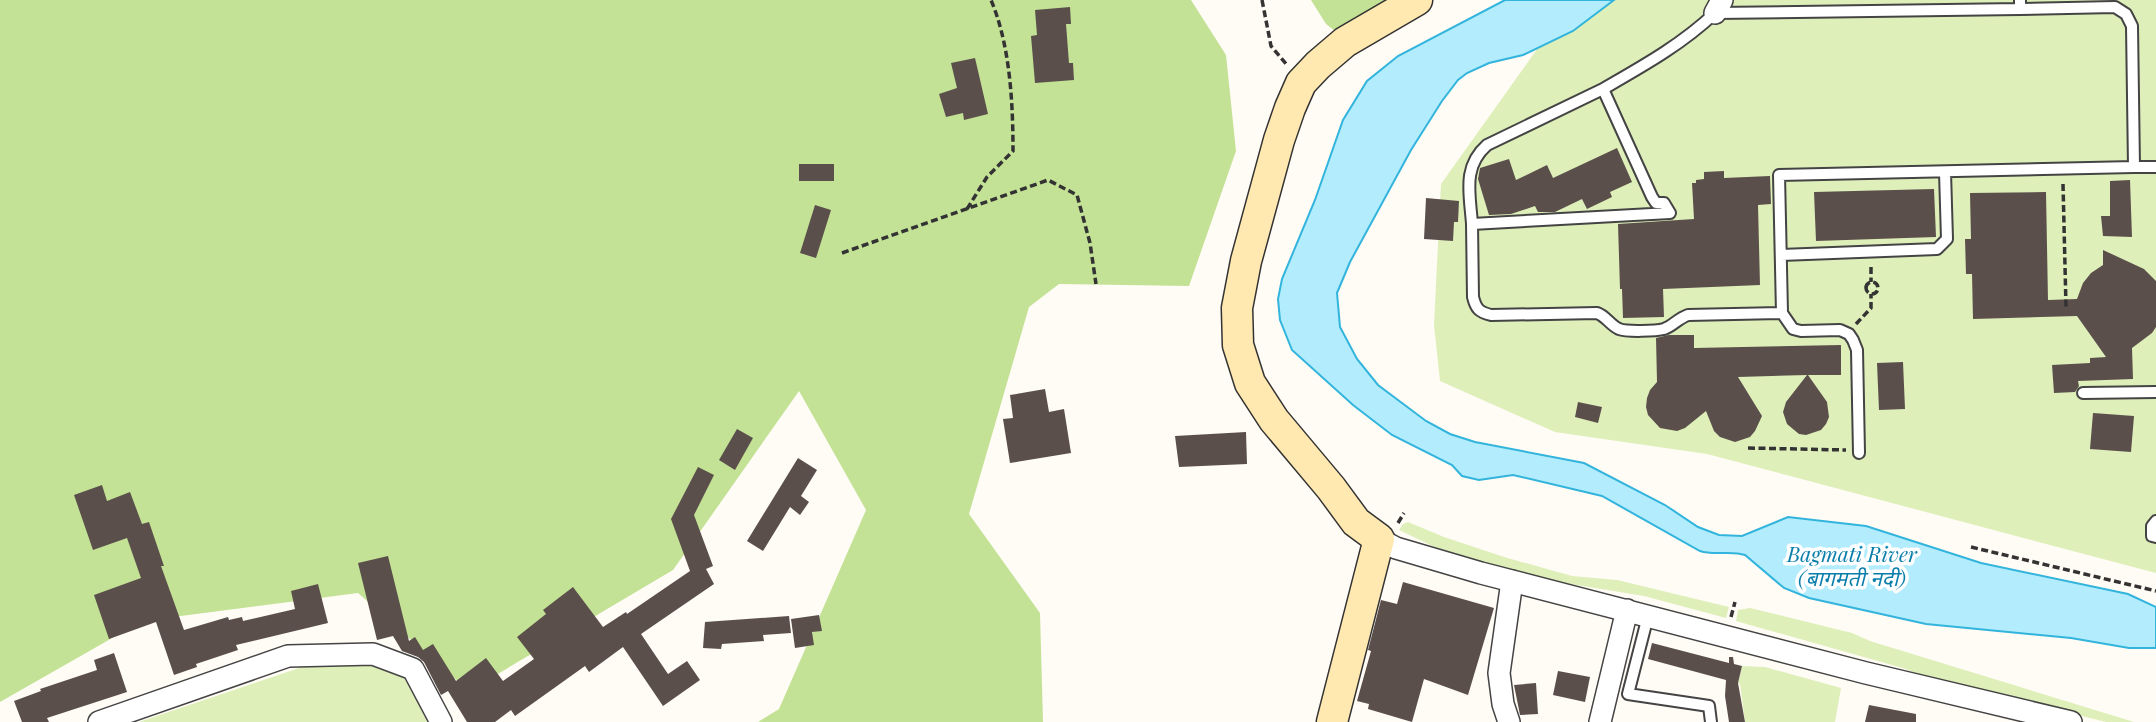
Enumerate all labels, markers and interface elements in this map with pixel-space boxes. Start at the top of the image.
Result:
water label: Bagmati River (बागमती नदी) [1786,539,1918,591]

